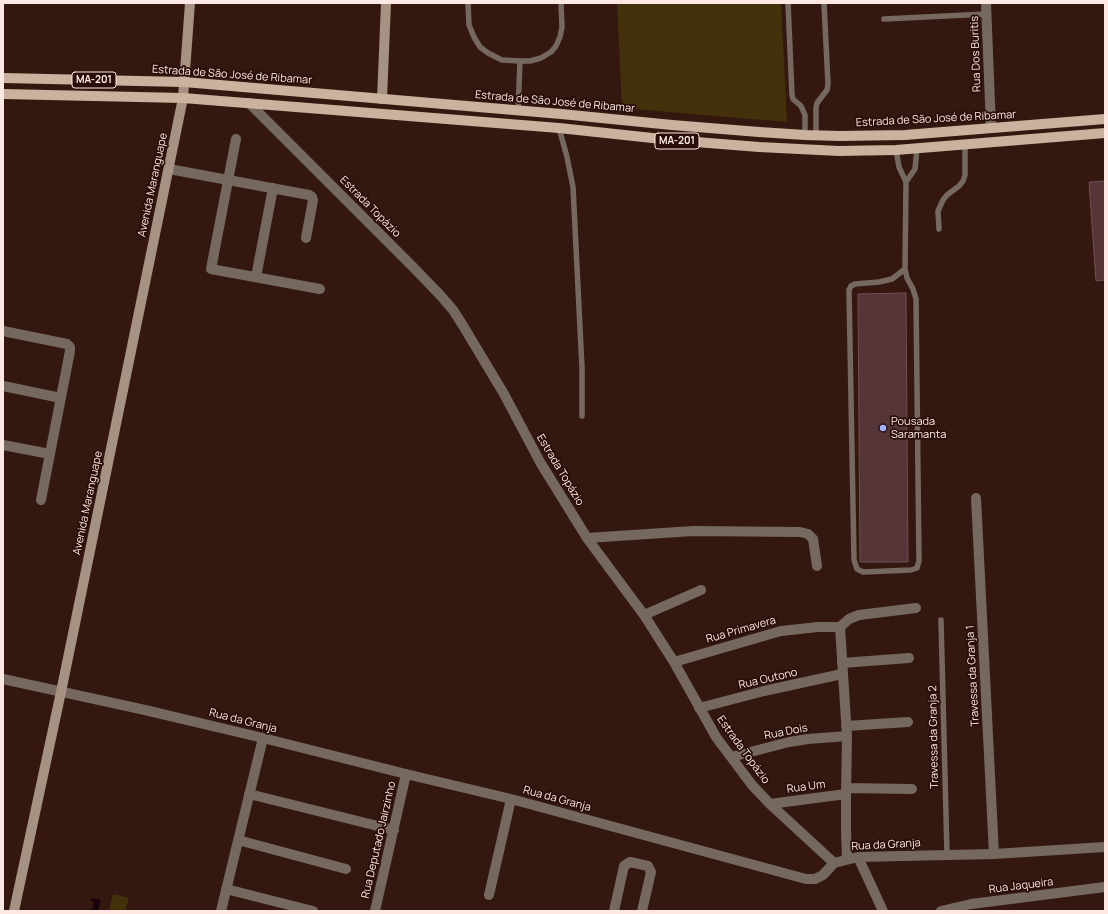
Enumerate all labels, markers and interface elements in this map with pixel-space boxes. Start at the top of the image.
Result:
street label: Rua Dos Buritis [968,16,984,92]
street label: Estrada de São José de Ribamar [151,63,313,87]
road number: MA-201 [72,72,116,88]
street label: Estrada de São José de Ribamar [474,88,636,116]
street label: Estrada de São José de Ribamar [856,108,1016,130]
street label: Avenida Maranguape [136,132,170,238]
road number: MA-201 [655,133,699,149]
street label: Estrada Topázio [337,174,403,240]
place label: Pousada Saramanta [891,415,946,441]
marker: Pousada Saramanta [878,423,888,433]
street label: Estrada Topázio [534,432,586,508]
street label: Avenida Maranguape [71,450,105,556]
street label: Rua Primavera [705,614,777,646]
street label: Travessa da Granja 1 [964,625,982,727]
street label: Rua Outono [737,666,799,692]
street label: Travessa da Granja 2 [926,685,942,789]
street label: Rua da Granja [208,706,278,736]
street label: Estrada Topázio [714,713,772,787]
street label: Rua Dois [763,721,809,743]
street label: Rua Um [786,778,826,796]
street label: Rua Deputado Jairzinho [359,780,399,900]
street label: Rua da Granja [522,784,592,814]
street label: Rua da Granja [851,837,921,853]
street label: Rua Jaqueira [988,875,1054,897]

